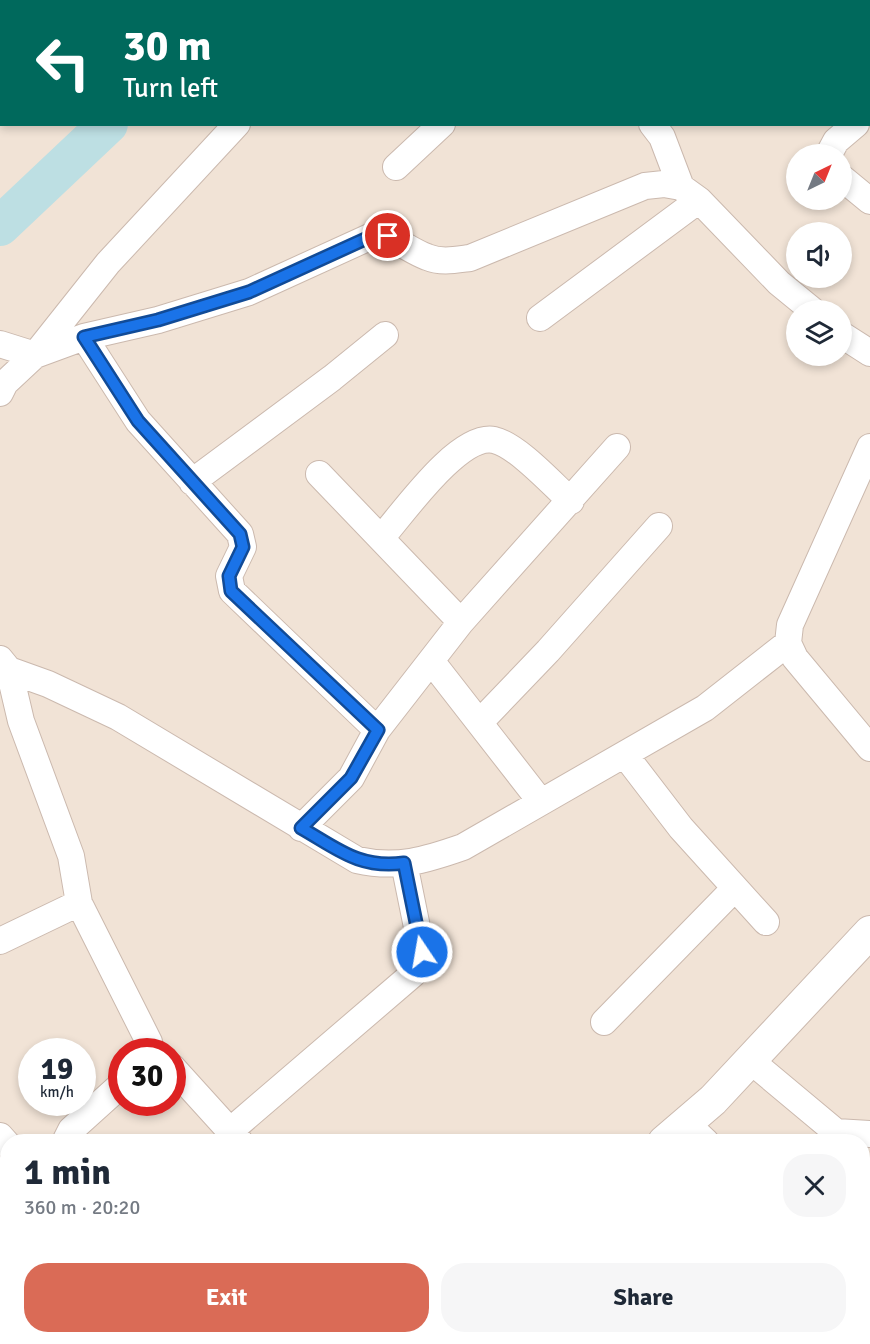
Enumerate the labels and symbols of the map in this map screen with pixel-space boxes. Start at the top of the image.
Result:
north arrow [786,144,852,210]
pin [362,210,413,261]
position arrow [390,920,454,984]
speed limit sign: 30 [108,1038,186,1116]

